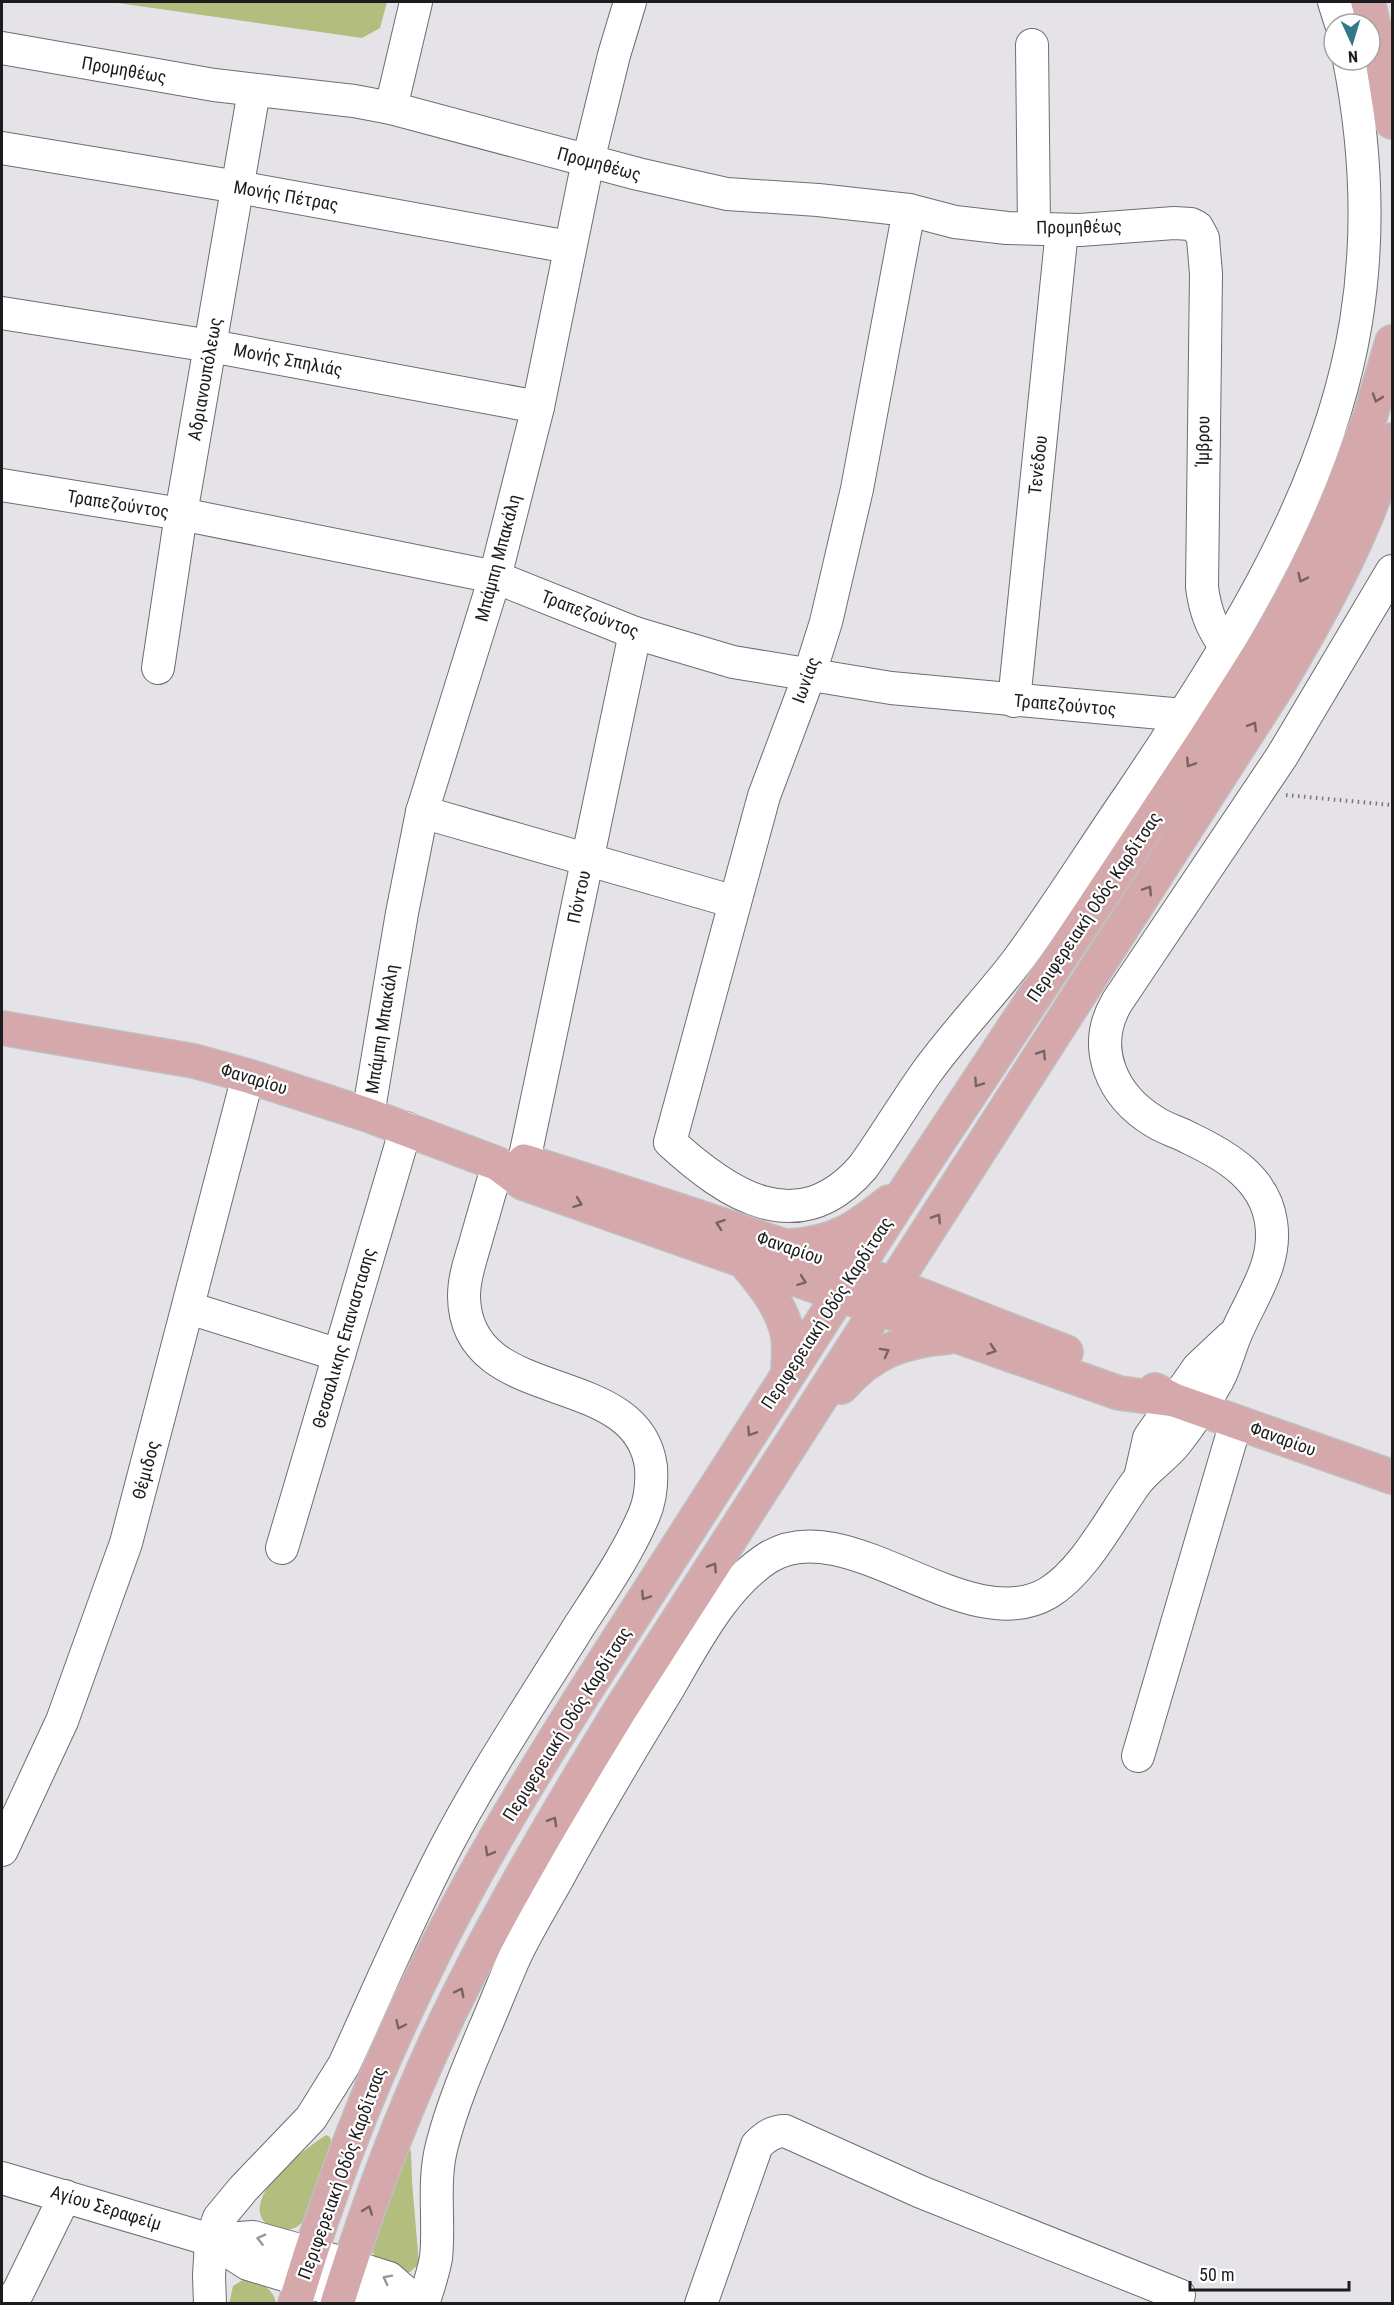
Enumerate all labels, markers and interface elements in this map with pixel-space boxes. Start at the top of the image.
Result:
north arrow [1322,12,1382,72]
text: N [1347,47,1359,66]
street label: Προμηθέως [80,52,168,87]
street label: Προμηθέως [555,142,643,185]
street label: Μονής Πέτρας [232,176,340,215]
street label: Προμηθέως [1036,215,1122,238]
street label: Αδριανουπόλεως [183,316,226,442]
street label: Μονής Σπηλιάς [232,339,344,380]
one-way arrow [1372,392,1384,403]
street label: Ίμβρου [1192,416,1213,467]
street label: Τενέδου [1024,434,1051,496]
street label: Τραπεζούντος [66,485,171,522]
street label: Μπάμπη Μπακάλη [470,492,525,624]
one-way arrow [1298,572,1310,583]
street label: Τραπεζούντος [538,585,642,642]
street label: Ιωνίας [788,654,824,706]
street label: Τραπεζούντος [1013,690,1117,719]
one-way arrow [1245,722,1257,732]
one-way arrow [1186,756,1197,767]
street label: Περιφερειακή Οδός Καρδίτσας [1022,808,1165,1006]
street label: Πόντου [563,868,594,925]
one-way arrow [1140,886,1152,896]
street label: Μπάμπη Μπακάλη [361,963,402,1095]
one-way arrow [1035,1050,1046,1061]
street label: Φαναρίου [218,1058,290,1099]
one-way arrow [974,1076,985,1087]
one-way arrow [572,1195,583,1208]
street label: Περιφερειακή Οδός Καρδίτσας [757,1213,897,1413]
one-way arrow [929,1214,941,1224]
one-way arrow [715,1218,726,1231]
street label: Φαναρίου [754,1226,826,1269]
street label: Θεσσαλικης Επαναστασης [308,1245,379,1431]
one-way arrow [796,1273,807,1286]
one-way arrow [986,1342,997,1355]
one-way arrow [879,1348,889,1359]
street label: Φαναρίου [1247,1417,1319,1460]
one-way arrow [747,1425,758,1436]
street label: Θέμιδος [128,1438,163,1502]
one-way arrow [705,1563,717,1573]
one-way arrow [641,1590,653,1600]
street label: Περιφερειακή Οδός Καρδίτσας [498,1623,635,1825]
one-way arrow [546,1817,558,1827]
one-way arrow [485,1846,496,1856]
one-way arrow [452,1987,464,1998]
one-way arrow [395,2019,407,2030]
street label: Περιφερειακή Οδός Καρδίτσας [293,2064,390,2282]
street label: Αγίου Σεραφείμ [48,2181,164,2234]
one-way arrow [360,2205,373,2216]
one-way arrow [256,2234,266,2247]
scale bar [1190,2254,1349,2292]
text: 50 m [1199,2264,1234,2285]
one-way arrow [383,2275,393,2286]

